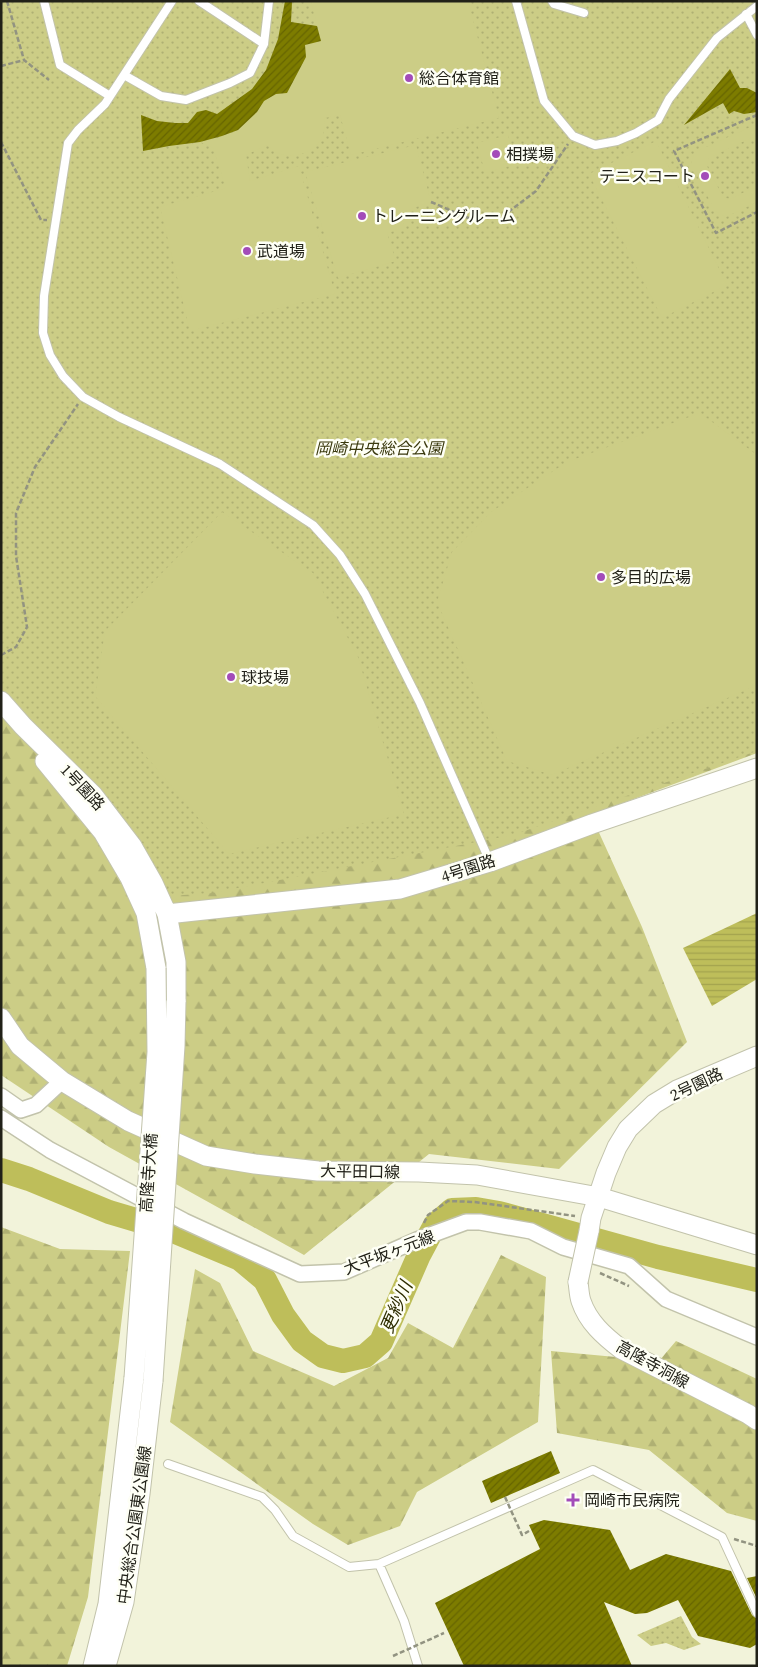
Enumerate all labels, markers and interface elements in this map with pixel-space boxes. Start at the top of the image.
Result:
place label: 総合体育館 [419,67,499,89]
marker: 総合体育館 [403,72,415,84]
place label: 相撲場 [506,143,554,165]
marker: 相撲場 [490,148,502,160]
place label: テニスコート [599,165,695,187]
marker: テニスコート [699,170,711,182]
place label: トレーニングルーム [372,205,516,227]
marker: トレーニングルーム [356,210,368,222]
place label: 武道場 [257,240,305,262]
marker: 武道場 [241,245,253,257]
park label: 岡崎中央総合公園 [315,437,445,459]
place label: 多目的広場 [611,566,691,588]
marker: 多目的広場 [595,571,607,583]
place label: 球技場 [241,666,289,688]
marker: 球技場 [225,671,237,683]
street label: 1号園路 [56,759,110,815]
street label: 4号園路 [438,849,498,887]
street label: 2号園路 [666,1062,726,1106]
street label: 高隆寺大橋 [134,1132,162,1214]
street label: 大平田口線 [320,1159,400,1183]
street label: 大平坂ヶ元線 [340,1225,438,1279]
water label: 更紗川 [374,1275,419,1337]
street label: 高隆寺洞線 [613,1335,693,1393]
street label: 中央総合公園東公園線 [112,1444,156,1606]
place label: 岡崎市民病院 [584,1489,680,1511]
marker: 岡崎市民病院 [566,1493,580,1507]

